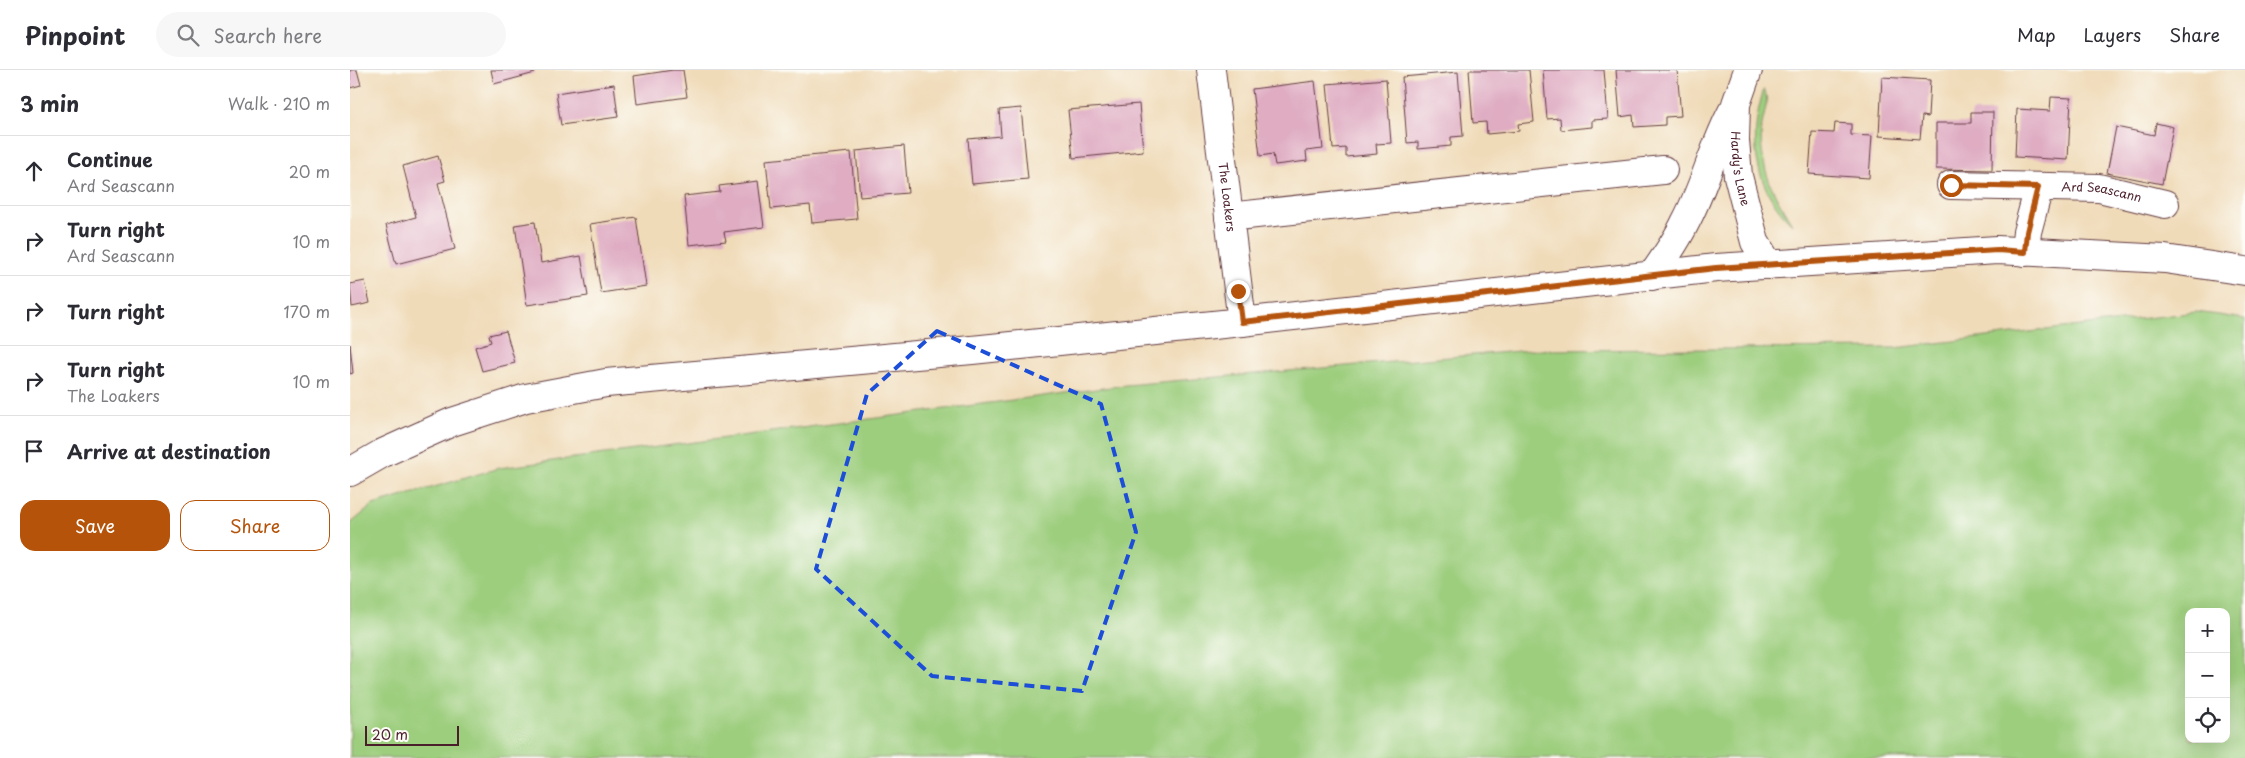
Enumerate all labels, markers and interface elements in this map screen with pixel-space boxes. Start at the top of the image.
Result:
search box [156,12,506,57]
text: Pinpoint [25,17,126,53]
icon: search [174,21,202,49]
text: Search here [214,21,322,49]
text: Map [2017,21,2056,48]
text: Layers [2084,21,2141,48]
text: Share [2169,21,2220,48]
text: 3 min [20,87,79,119]
text: Walk · 210 m [228,91,330,115]
street label: Hardy's Lane [1727,131,1755,208]
text: Continue [67,145,153,173]
icon: ahead [20,157,48,185]
text: 20 m [289,159,330,183]
street label: The Loakers [1214,161,1241,233]
text: Ard Seascann [67,173,175,197]
route start [1940,174,1963,197]
street label: Ard Seascann [2061,177,2144,206]
text: Turn right [67,215,165,243]
icon: right [20,227,48,255]
text: 10 m [293,229,330,253]
text: Ard Seascann [67,243,175,267]
route end [1227,280,1250,303]
icon: right [20,297,48,325]
text: Turn right [67,297,165,325]
text: 170 m [284,299,330,323]
text: Turn right [67,355,165,383]
icon: right [20,367,48,395]
text: 10 m [293,369,330,393]
text: The Loakers [67,383,160,407]
icon: arrive [20,437,48,465]
text: Arrive at destination [67,437,271,465]
button: Save [20,500,170,551]
button: Share [180,500,330,551]
map controls [2185,608,2230,743]
button: + [2185,608,2230,653]
button: − [2185,653,2230,698]
button: locate [2185,698,2230,743]
scale bar [365,723,459,746]
text: 20 m [372,724,408,745]

